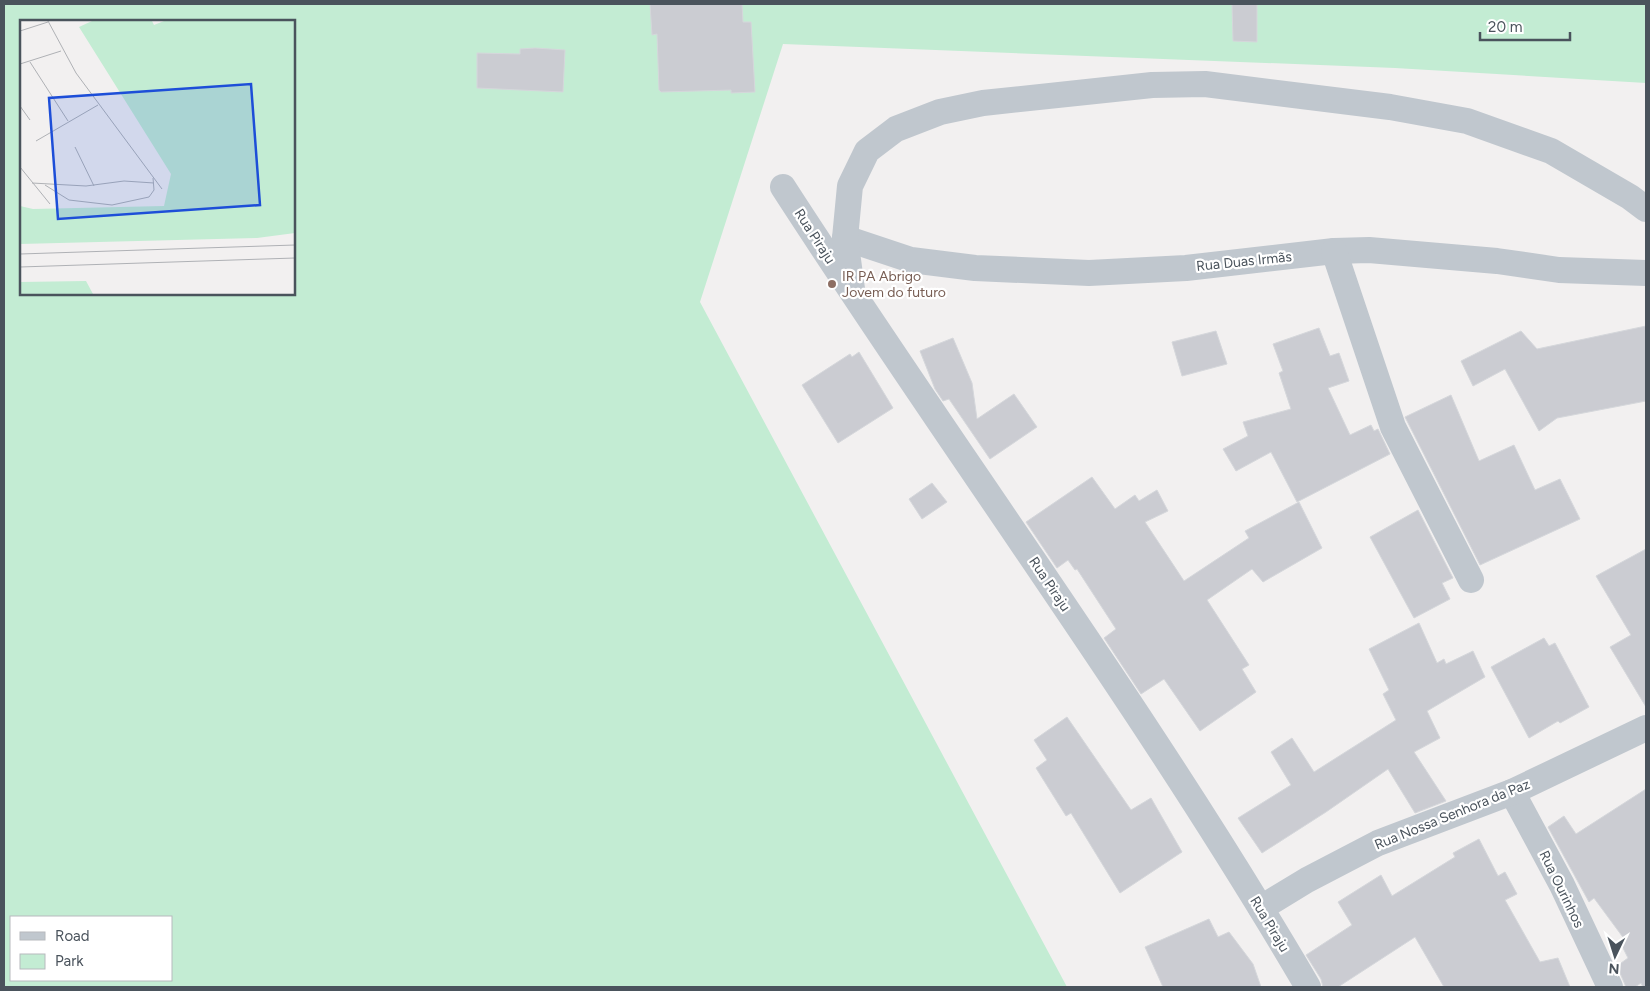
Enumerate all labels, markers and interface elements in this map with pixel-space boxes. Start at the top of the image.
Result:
scale bar [1480,10,1570,42]
text: 20 m [1488,18,1522,36]
inset map [20,20,295,295]
street label: Rua Piraju [791,206,839,267]
street label: Rua Duas Irmãs [1196,248,1293,275]
place label: IR PA Abrigo Jovem do futuro [842,268,946,301]
marker: IR PA Abrigo Jovem do futuro [826,278,838,290]
street label: Rua Piraju [1025,554,1074,615]
street label: Rua Nossa Senhora da Paz [1372,775,1532,853]
street label: Rua Ourinhos [1535,848,1588,931]
street label: Rua Piraju [1246,893,1293,955]
legend [10,916,172,981]
text: Road [55,927,90,945]
north arrow [1590,931,1640,981]
text: Park [55,952,84,970]
text: N [1608,960,1620,977]

